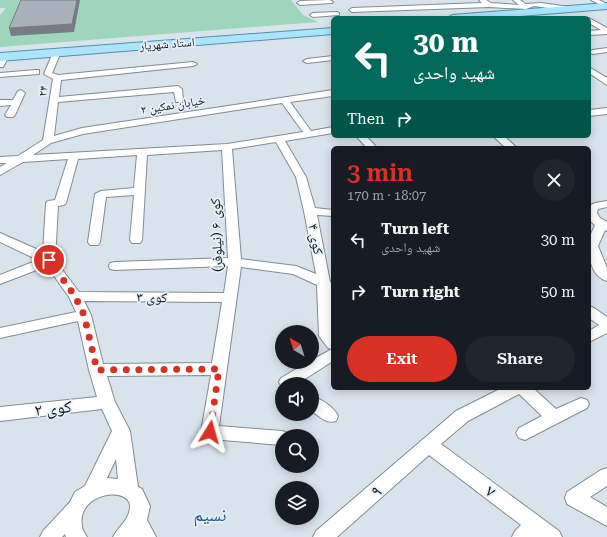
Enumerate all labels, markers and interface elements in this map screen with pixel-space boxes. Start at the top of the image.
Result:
text: 30 m [413,26,478,59]
icon: left [347,32,399,84]
street label: استاد شهریار [138,35,195,53]
text: شهید واحدی [413,62,495,83]
street label: ۲۴ [35,85,51,97]
street label: خیابان نمکین ۲ [140,93,207,117]
icon: right [393,108,415,130]
text: Then [347,110,385,128]
text: 3 min [347,159,413,187]
button: close [533,159,575,201]
text: 170 m · 18:07 [347,188,426,203]
street label: کوی ۶ (نیلوفر) [207,198,226,272]
text: Turn left [381,220,449,238]
street label: کوی ۴ [304,222,327,256]
icon: left [347,229,369,251]
text: 30 m [541,231,575,249]
text: شهید واحدی [381,240,440,255]
pin [32,243,66,277]
icon: arrive [38,249,60,271]
icon: right [347,281,369,303]
text: Turn right [381,283,460,301]
text: 50 m [541,283,575,301]
street label: کوی ۳ [136,289,168,306]
north arrow [275,325,319,369]
map controls [275,325,319,525]
button: Exit [347,336,457,382]
button: Share [465,336,575,382]
button: sound [275,377,319,421]
street label: کوی ۲ [33,396,73,421]
position arrow [189,411,231,453]
button: search [275,429,319,473]
button: layers [275,481,319,525]
street label: ۹ [367,481,385,501]
street label: ۷ [482,481,500,502]
district label: نسیم [194,504,226,527]

